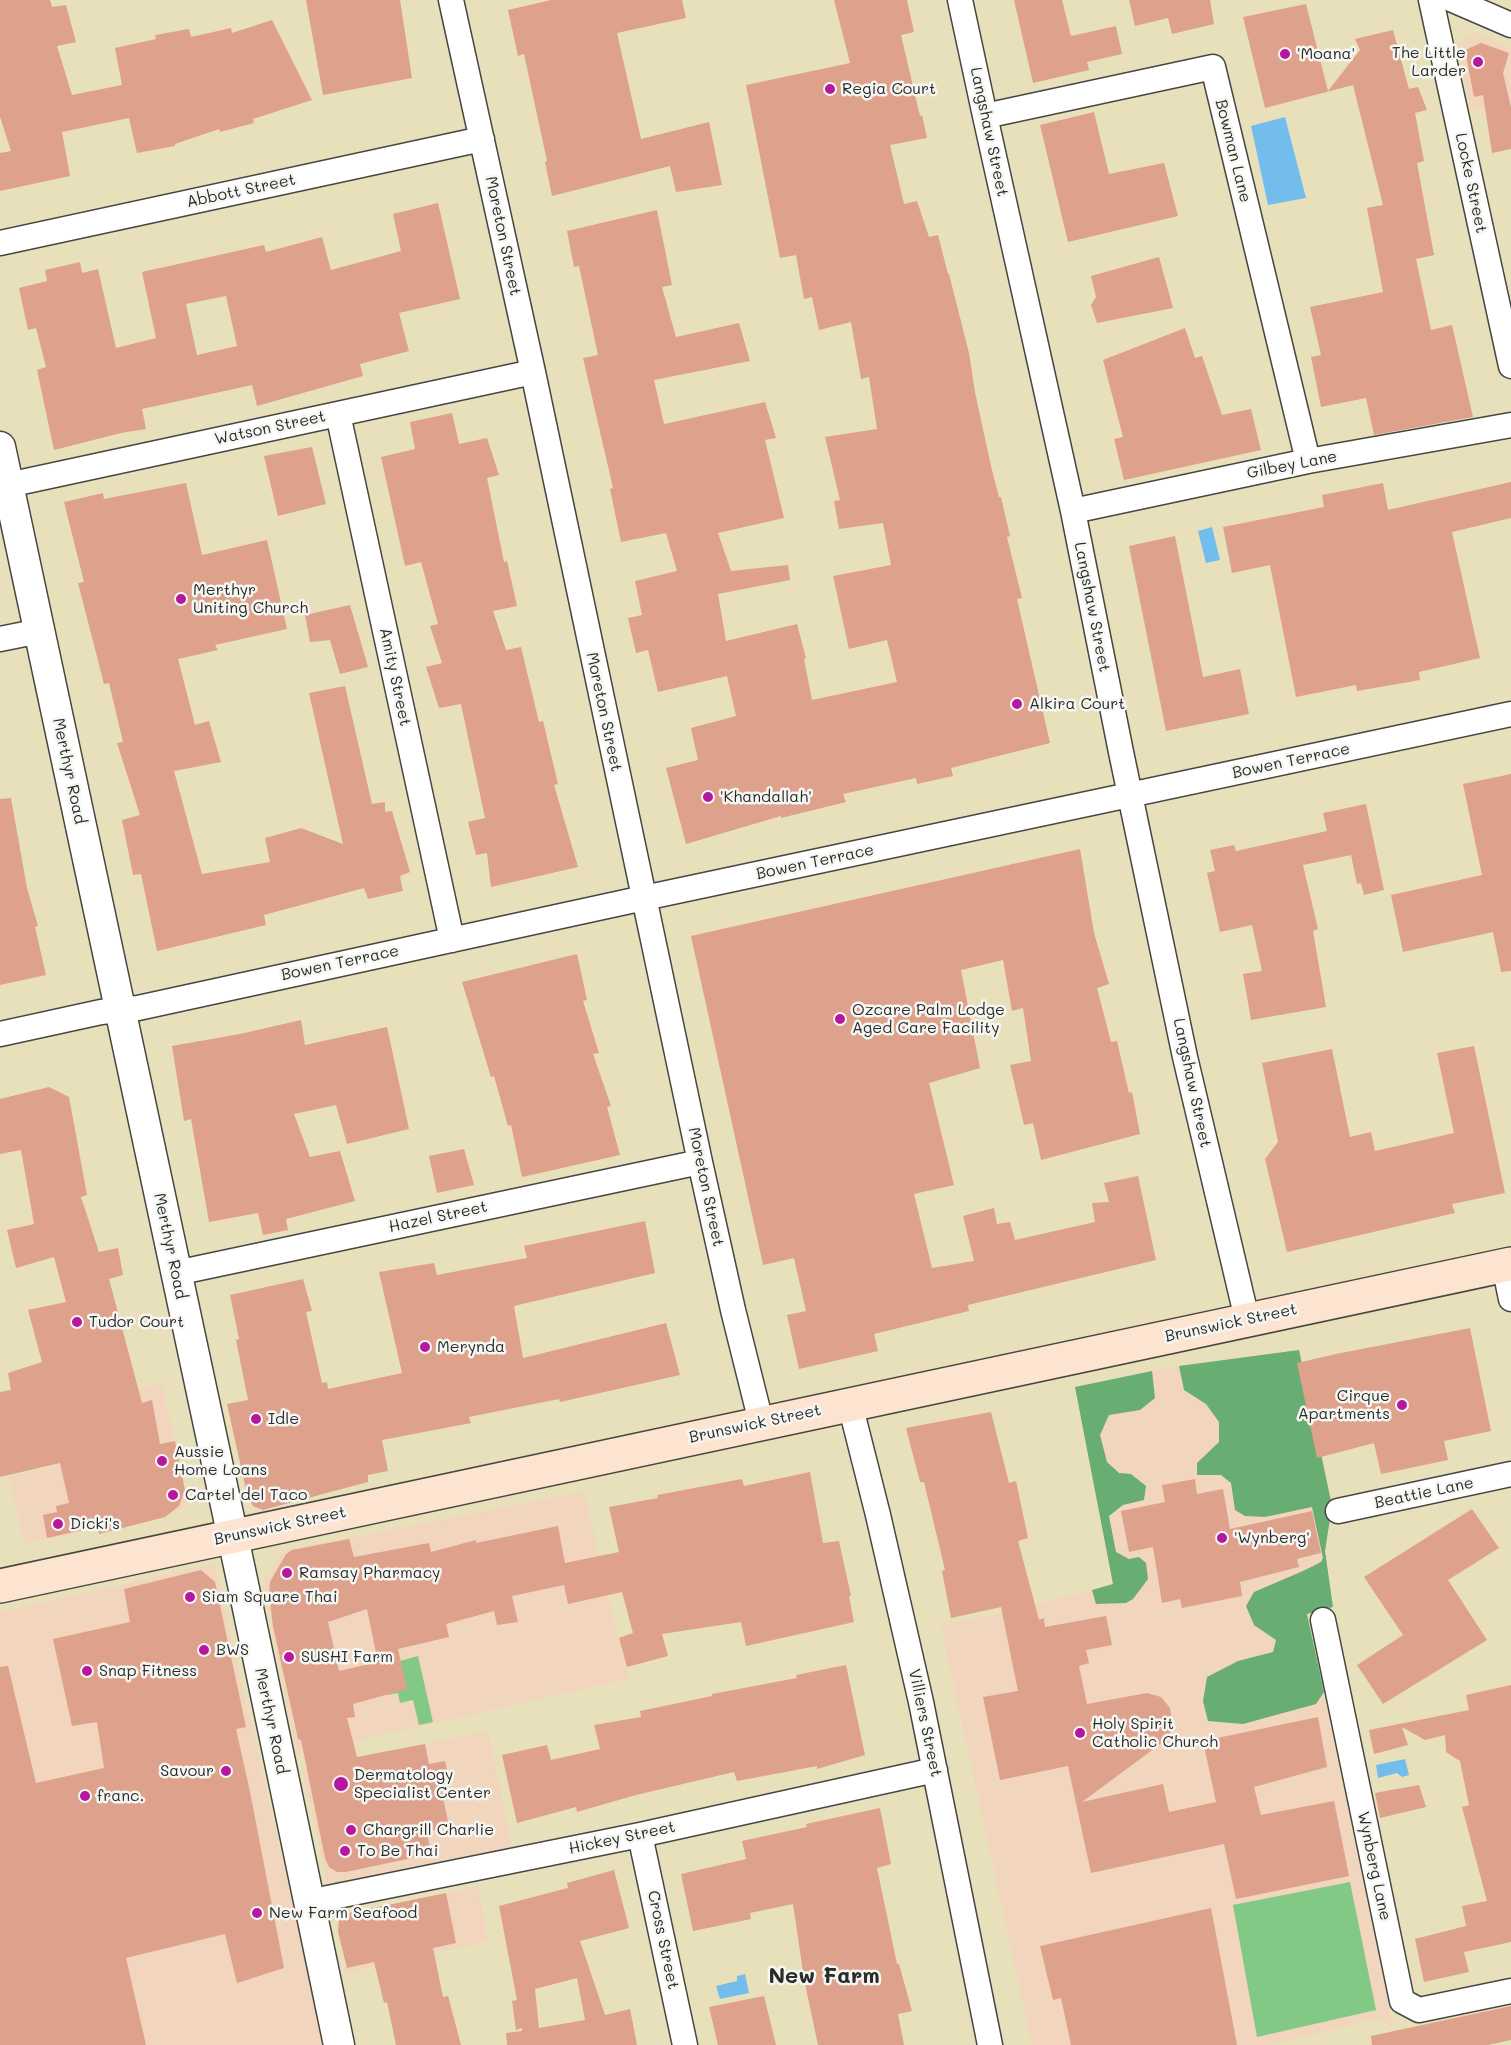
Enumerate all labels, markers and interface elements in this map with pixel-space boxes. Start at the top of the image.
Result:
place label: The Little Larder [1392,43,1466,81]
place label: 'Moana' [1297,44,1355,64]
marker: 'Moana' [1278,47,1292,61]
marker: The Little Larder [1471,55,1485,69]
street label: Langshaw Street [966,66,1012,198]
place label: Regia Court [842,79,936,99]
marker: Regia Court [823,82,837,96]
street label: Bowman Lane [1211,97,1255,205]
street label: Locke Street [1451,131,1491,235]
street label: Abbott Street [185,170,297,212]
street label: Moreton Street [481,175,525,297]
street label: Watson Street [213,407,327,449]
street label: Gilbey Lane [1245,447,1339,483]
street label: Langshaw Street [1070,540,1114,674]
place label: Merthyr Uniting Church [193,580,308,618]
marker: Merthyr Uniting Church [174,592,188,606]
street label: Amity Street [375,626,415,728]
street label: Moreton Street [582,651,626,773]
place label: Alkira Court [1029,694,1125,714]
marker: Alkira Court [1010,697,1024,711]
street label: Merthyr Road [48,716,90,826]
street label: Bowen Terrace [1230,739,1352,783]
place label: 'Khandallah' [720,787,812,807]
marker: 'Khandallah' [701,790,715,804]
street label: Bowen Terrace [754,840,876,884]
street label: Bowen Terrace [279,941,401,985]
place label: Ozcare Palm Lodge Aged Care Facility [852,1000,1005,1038]
marker: Ozcare Palm Lodge Aged Care Facility [833,1012,847,1026]
street label: Langshaw Street [1169,1017,1215,1149]
street label: Moreton Street [684,1126,728,1248]
street label: Merthyr Road [149,1191,191,1301]
street label: Hazel Street [387,1197,489,1237]
street label: Brunswick Street [1163,1300,1299,1346]
place label: Tudor Court [89,1312,184,1332]
marker: Tudor Court [70,1315,84,1329]
place label: Merynda [437,1337,505,1357]
marker: Merynda [418,1340,432,1354]
place label: Cirque Apartments [1298,1386,1390,1424]
marker: Cirque Apartments [1395,1398,1409,1412]
street label: Brunswick Street [687,1401,823,1447]
place label: Idle [268,1409,299,1429]
marker: Idle [249,1412,263,1426]
place label: Aussie Home Loans [174,1442,267,1480]
marker: Aussie Home Loans [155,1454,169,1468]
street label: Beattie Lane [1373,1473,1475,1513]
place label: Cartel del Taco [185,1485,307,1505]
marker: Cartel del Taco [166,1488,180,1502]
street label: Brunswick Street [212,1503,348,1549]
place label: Dicki's [70,1514,120,1534]
marker: Dicki's [51,1517,65,1531]
place label: 'Wynberg' [1234,1528,1310,1548]
marker: 'Wynberg' [1215,1531,1229,1545]
place label: Ramsay Pharmacy [299,1563,440,1583]
marker: Ramsay Pharmacy [280,1566,294,1580]
place label: Siam Square Thai [202,1587,338,1607]
marker: Siam Square Thai [183,1590,197,1604]
place label: BWS [216,1640,249,1660]
marker: BWS [197,1643,211,1657]
place label: SUSHI Farm [301,1647,393,1667]
marker: SUSHI Farm [282,1650,296,1664]
place label: Snap Fitness [99,1661,197,1681]
marker: Snap Fitness [80,1664,94,1678]
street label: Merthyr Road [250,1666,292,1776]
street label: Villiers Street [904,1667,946,1779]
place label: Holy Spirit Catholic Church [1092,1714,1218,1752]
marker: Holy Spirit Catholic Church [1073,1726,1087,1740]
place label: Savour [160,1761,214,1781]
marker: Savour [219,1764,233,1778]
place label: Dermatology Specialist Center [354,1765,491,1803]
marker: Dermatology Specialist Center [332,1775,350,1793]
place label: franc. [97,1786,144,1806]
marker: franc. [78,1789,92,1803]
street label: Wynberg Lane [1353,1810,1395,1922]
street label: Hickey Street [567,1817,677,1859]
place label: Chargrill Charlie [363,1820,494,1840]
marker: Chargrill Charlie [344,1823,358,1837]
place label: To Be Thai [357,1841,438,1861]
marker: To Be Thai [338,1844,352,1858]
street label: Cross Street [643,1889,683,1991]
place label: New Farm Seafood [269,1903,417,1923]
marker: New Farm Seafood [250,1906,264,1920]
district label: New Farm [768,1963,880,1989]

